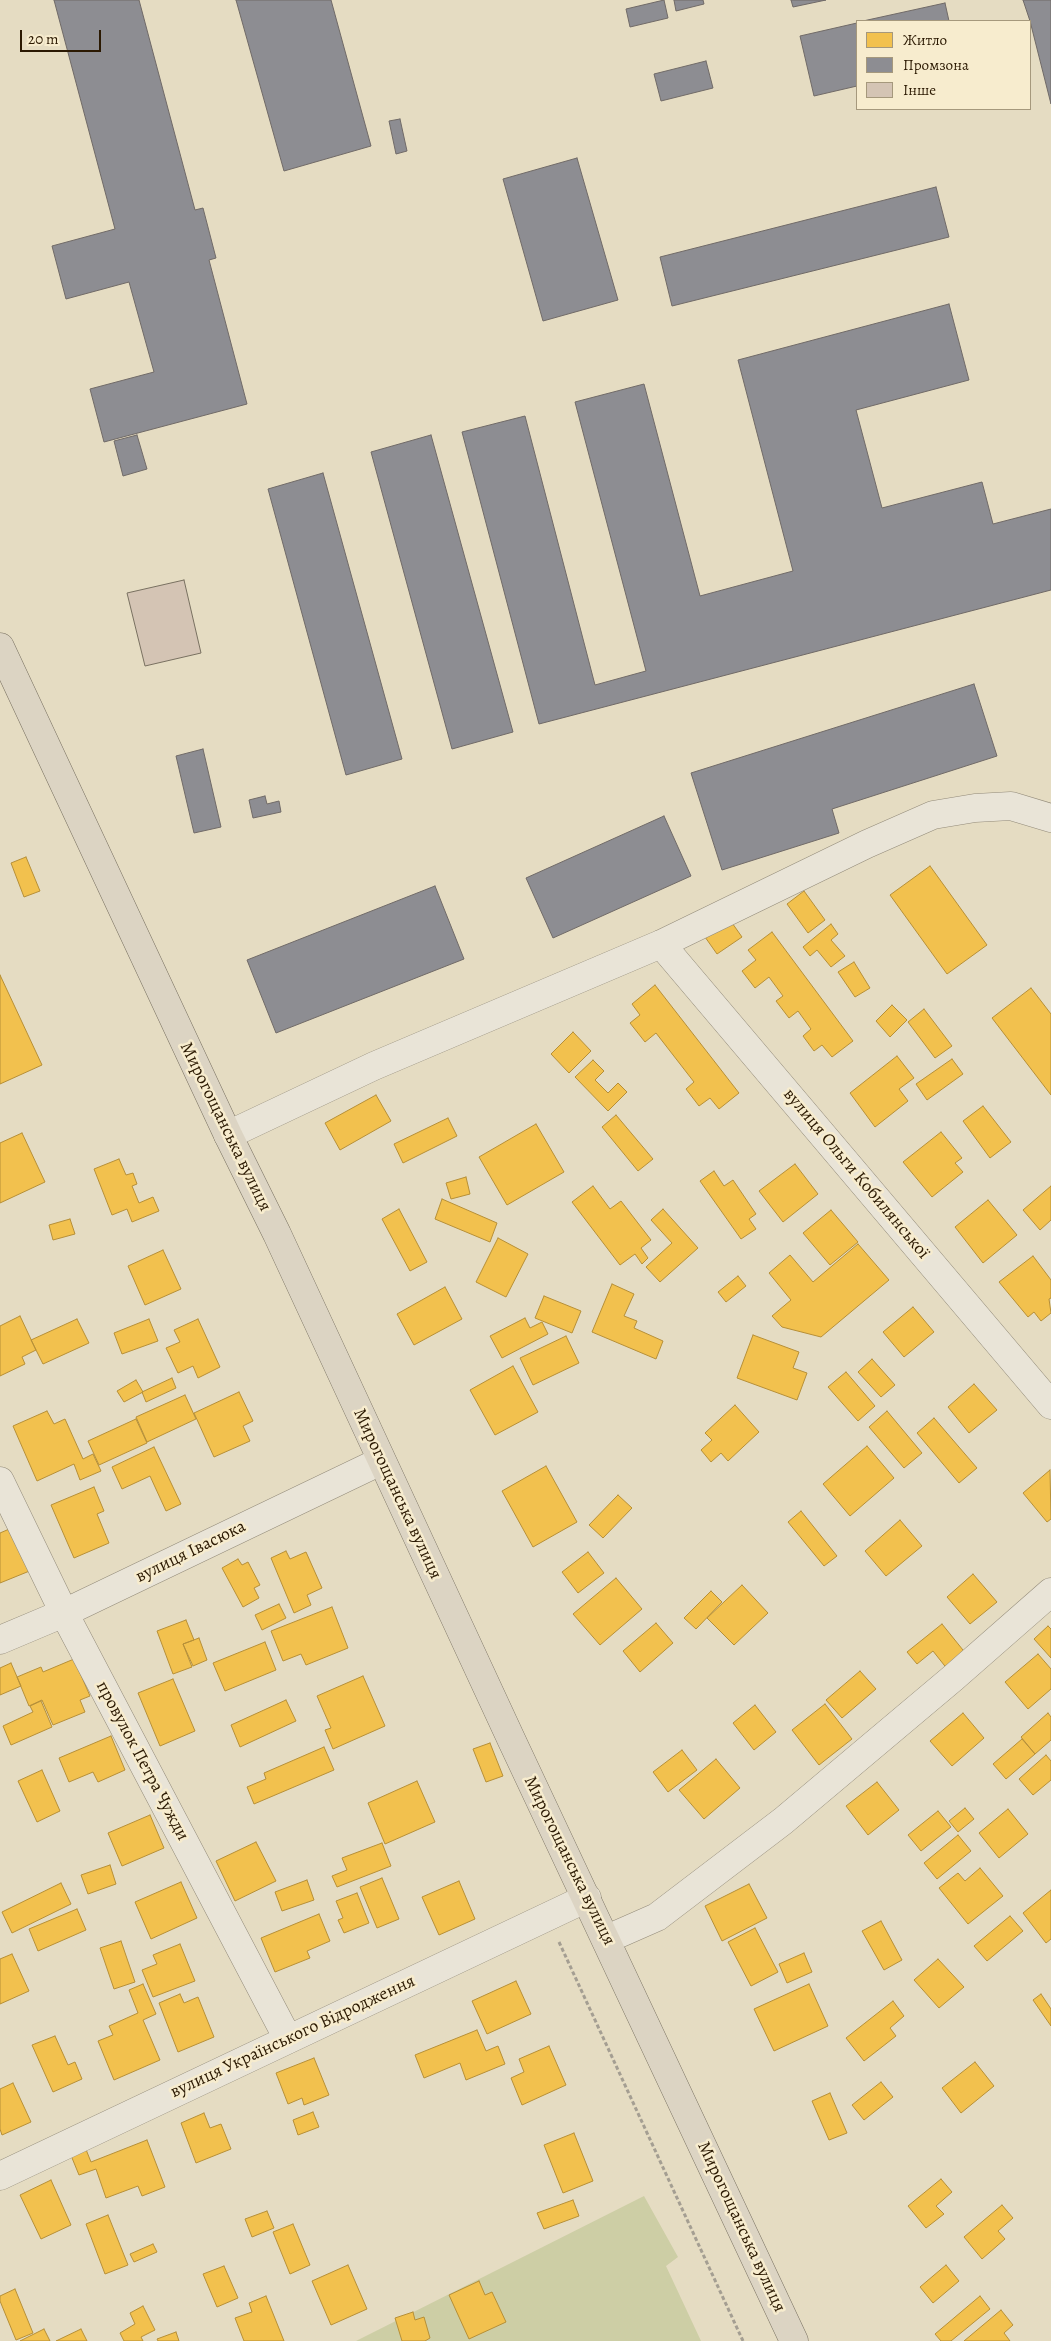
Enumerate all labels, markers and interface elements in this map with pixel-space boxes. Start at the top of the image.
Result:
scale bar [22,20,104,52]
legend [856,20,1031,110]
text: 20 m [28,29,59,49]
text: Житло [903,30,947,50]
text: Промзона [903,55,969,75]
text: Інше [903,80,936,100]
street label: Мирогощанська вулиця [175,1039,275,1215]
street label: вулиця Ольги Кобилянської [778,1084,934,1264]
street label: Мирогощанська вулиця [348,1405,446,1583]
street label: вулиця Івасюка [132,1516,250,1588]
street label: провулок Петра Чужди [91,1677,193,1845]
street label: Мирогощанська вулиця [519,1773,619,1949]
street label: вулиця Українського Відродження [167,1971,419,2103]
street label: Мирогощанська вулиця [692,2138,790,2316]

